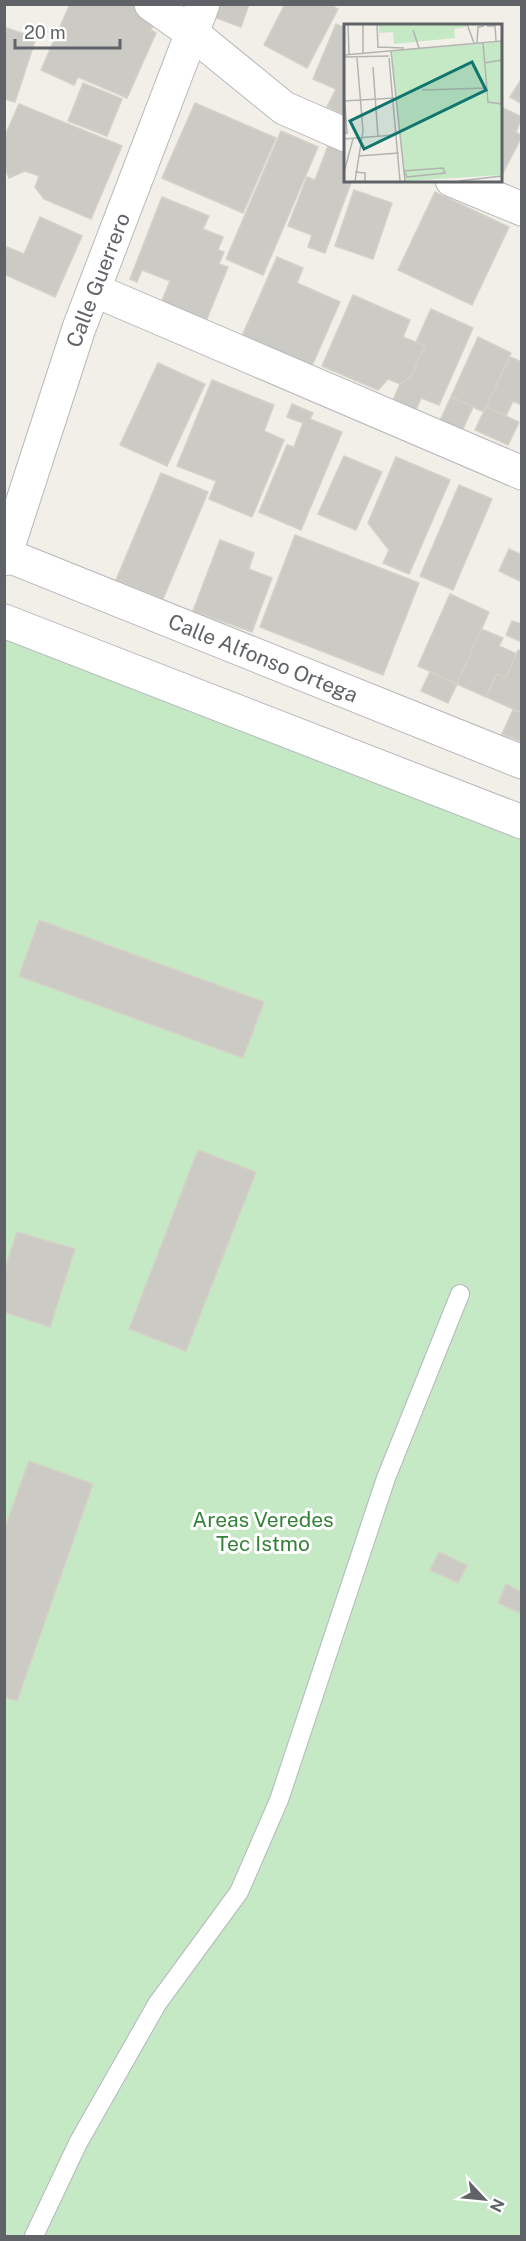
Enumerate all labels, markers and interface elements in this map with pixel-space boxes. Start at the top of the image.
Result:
scale bar [15,12,120,50]
text: 20 m [24,22,66,43]
inset map [344,24,502,182]
street label: Calle Guerrero [61,209,135,351]
street label: Calle Alfonso Ortega [165,609,361,707]
park label: Areas Veredes Tec Istmo [192,1507,334,1556]
north arrow [454,2169,514,2229]
text: N [486,2196,508,2215]

